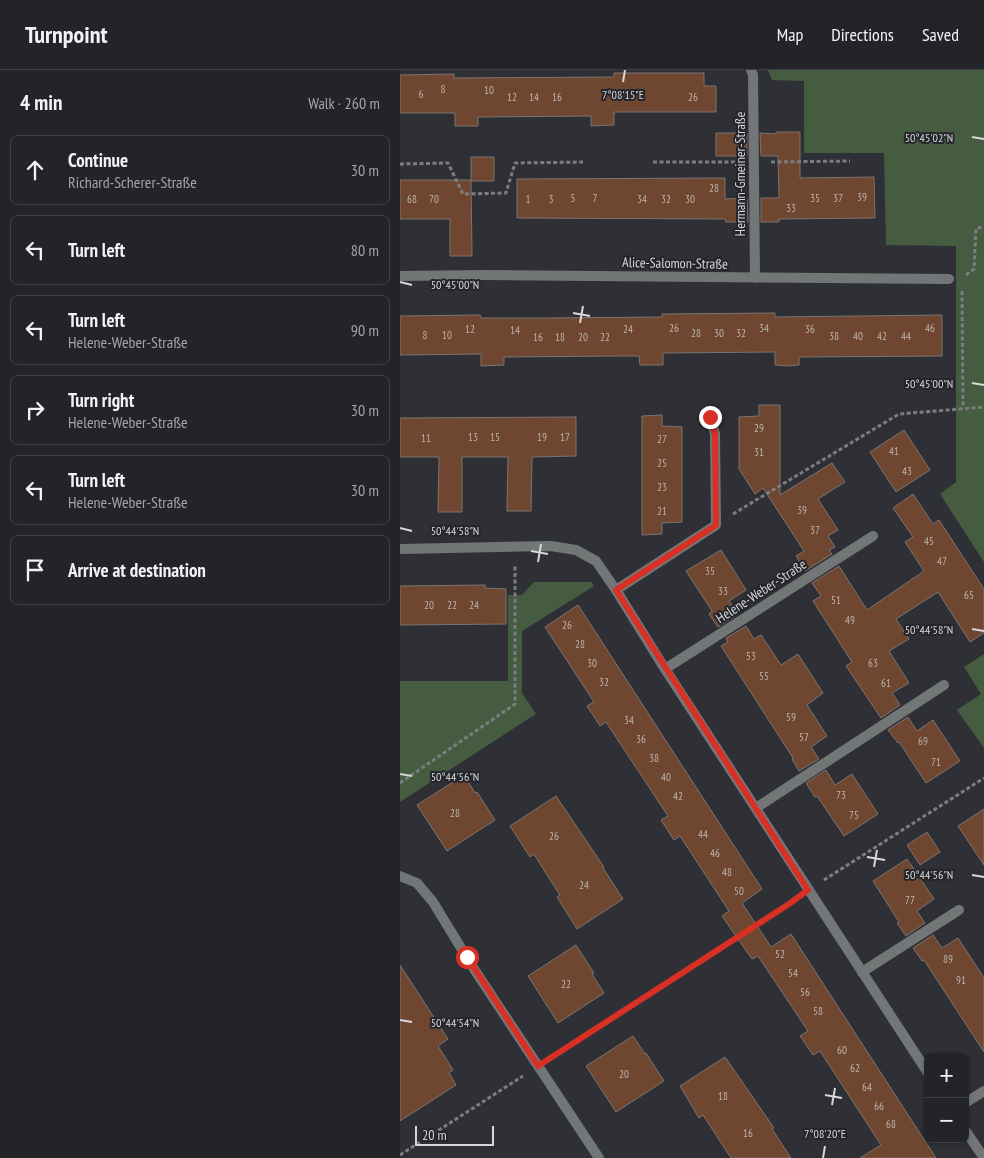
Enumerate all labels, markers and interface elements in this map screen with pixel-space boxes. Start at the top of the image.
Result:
text: Turnpoint [25,19,107,50]
text: Map [777,23,803,46]
text: Directions [831,23,894,46]
text: Saved [922,23,959,46]
house number: 8 [441,82,446,96]
house number: 10 [484,83,494,97]
house number: 6 [419,87,424,101]
text: 7°08'15"E [602,87,644,102]
text: 4 min [20,89,62,116]
house number: 12 [507,90,517,104]
house number: 14 [529,90,539,104]
house number: 16 [552,90,562,104]
house number: 26 [688,90,698,104]
text: Walk · 260 m [308,93,380,113]
street label: Hermann-Gmeiner-Straße [731,111,749,236]
text: 50°45'02"N [905,130,953,145]
text: Continue [68,148,128,172]
icon: ahead [21,156,49,184]
text: 30 m [351,160,379,180]
text: Richard-Scherer-Straße [68,172,197,192]
house number: 28 [709,181,719,195]
house number: 39 [857,190,867,204]
house number: 5 [571,191,576,205]
house number: 7 [593,191,598,205]
house number: 35 [810,191,820,205]
house number: 37 [833,191,843,205]
house number: 68 [407,192,417,206]
house number: 70 [429,192,439,206]
house number: 1 [526,192,531,206]
house number: 3 [549,192,554,206]
house number: 34 [637,192,647,206]
house number: 32 [661,192,671,206]
house number: 30 [685,192,695,206]
house number: 33 [786,201,796,215]
icon: left [21,236,49,264]
text: Turn left [68,238,125,262]
text: 80 m [351,240,379,260]
street label: Alice-Salomon-Straße [622,253,728,273]
text: 50°45'00"N [431,277,479,292]
text: Turn left [68,308,125,332]
icon: left [21,316,49,344]
text: 90 m [351,320,379,340]
house number: 26 [669,321,679,335]
house number: 34 [759,321,769,335]
house number: 46 [925,321,935,335]
house number: 12 [465,322,475,336]
house number: 24 [623,322,633,336]
house number: 36 [805,322,815,336]
house number: 14 [510,323,520,337]
house number: 28 [691,326,701,340]
house number: 30 [714,326,724,340]
house number: 32 [736,326,746,340]
house number: 8 [423,328,428,342]
house number: 10 [442,328,452,342]
house number: 38 [829,329,839,343]
house number: 40 [853,329,863,343]
house number: 42 [877,329,887,343]
house number: 44 [901,329,911,343]
house number: 16 [533,330,543,344]
house number: 18 [555,330,565,344]
house number: 20 [578,330,588,344]
house number: 22 [600,330,610,344]
text: Helene-Weber-Straße [68,332,188,352]
text: 50°45'00"N [905,376,953,391]
text: Turn right [68,388,134,412]
icon: right [21,396,49,424]
text: 30 m [351,400,379,420]
route end [699,406,722,429]
text: Helene-Weber-Straße [68,412,188,432]
house number: 29 [754,421,764,435]
house number: 13 [468,430,478,444]
house number: 15 [490,430,500,444]
house number: 19 [537,430,547,444]
house number: 17 [560,430,570,444]
house number: 11 [421,431,431,445]
house number: 27 [657,432,667,446]
house number: 41 [889,444,899,458]
house number: 31 [754,445,764,459]
house number: 25 [657,456,667,470]
house number: 43 [902,464,912,478]
text: Turn left [68,468,125,492]
icon: left [21,476,49,504]
text: 30 m [351,480,379,500]
house number: 23 [657,480,667,494]
text: Helene-Weber-Straße [68,492,188,512]
house number: 39 [797,503,807,517]
house number: 21 [657,504,667,518]
text: 50°44'58"N [431,523,479,538]
house number: 37 [810,523,820,537]
house number: 45 [924,534,934,548]
house number: 47 [937,554,947,568]
street label: Helene-Weber-Straße [712,555,810,627]
icon: arrive [21,556,49,584]
text: Arrive at destination [68,558,206,582]
house number: 35 [705,564,715,578]
house number: 33 [718,584,728,598]
house number: 65 [964,588,974,602]
house number: 51 [831,593,841,607]
house number: 20 [424,598,434,612]
house number: 22 [447,598,457,612]
house number: 24 [469,598,479,612]
house number: 49 [845,613,855,627]
house number: 26 [562,618,572,632]
text: 50°44'58"N [905,622,953,637]
house number: 28 [575,637,585,651]
house number: 53 [746,649,756,663]
house number: 30 [587,656,597,670]
house number: 63 [868,656,878,670]
house number: 55 [759,669,769,683]
house number: 32 [599,675,609,689]
house number: 61 [881,676,891,690]
house number: 59 [786,710,796,724]
house number: 34 [624,713,634,727]
house number: 57 [799,730,809,744]
house number: 36 [636,732,646,746]
house number: 69 [918,734,928,748]
house number: 38 [649,751,659,765]
house number: 71 [931,755,941,769]
text: 50°44'56"N [431,769,479,784]
house number: 40 [661,770,671,784]
house number: 73 [836,788,846,802]
house number: 42 [673,789,683,803]
house number: 28 [450,806,460,820]
house number: 75 [849,808,859,822]
house number: 44 [698,827,708,841]
house number: 26 [549,829,559,843]
house number: 46 [710,846,720,860]
house number: 48 [722,865,732,879]
text: 50°44'56"N [905,867,953,882]
house number: 24 [579,878,589,892]
house number: 50 [734,884,744,898]
house number: 77 [905,893,915,907]
route start [456,946,479,969]
house number: 52 [775,947,785,961]
house number: 89 [943,952,953,966]
house number: 54 [788,966,798,980]
house number: 91 [956,973,966,987]
house number: 22 [561,977,571,991]
house number: 56 [800,985,810,999]
house number: 58 [813,1004,823,1018]
text: 50°44'54"N [431,1015,479,1030]
house number: 60 [837,1043,847,1057]
map controls [924,1053,969,1143]
button: + [924,1053,969,1098]
house number: 62 [850,1061,860,1075]
house number: 20 [619,1067,629,1081]
house number: 64 [862,1080,872,1094]
house number: 18 [718,1089,728,1103]
button: − [924,1098,969,1143]
house number: 66 [874,1099,884,1113]
house number: 68 [886,1117,896,1131]
scale bar [415,1123,494,1146]
text: 20 m [422,1126,447,1144]
house number: 16 [743,1126,753,1140]
text: 7°08'20"E [804,1126,846,1141]

